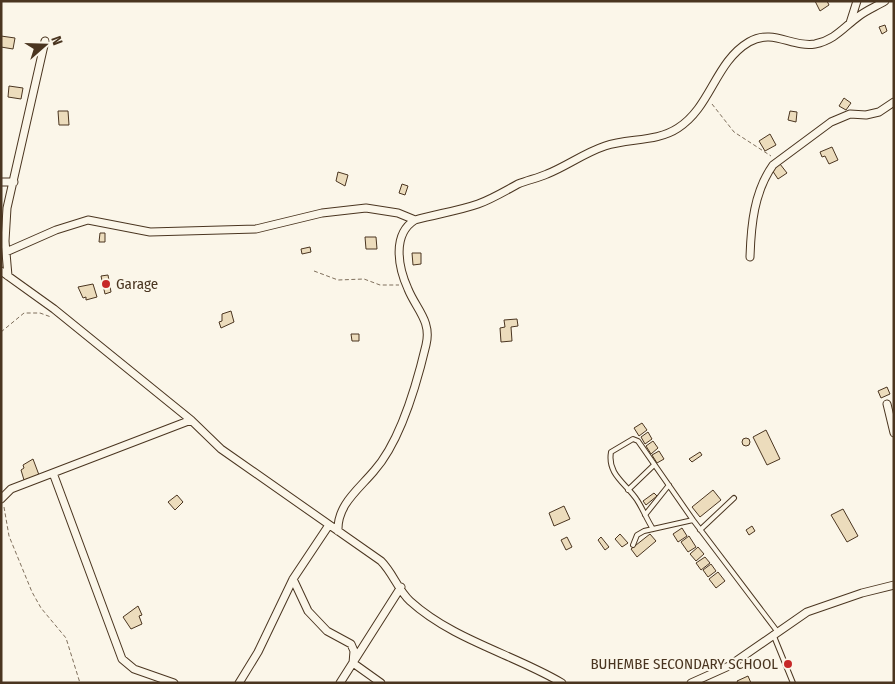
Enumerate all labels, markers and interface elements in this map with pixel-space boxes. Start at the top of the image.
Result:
north arrow [20,20,70,70]
text: N [47,34,66,48]
place label: Garage [116,275,158,293]
marker: Garage [100,278,112,290]
place label: BUHEMBE SECONDARY SCHOOL [590,655,778,673]
marker: BUHEMBE SECONDARY SCHOOL [782,658,794,670]

